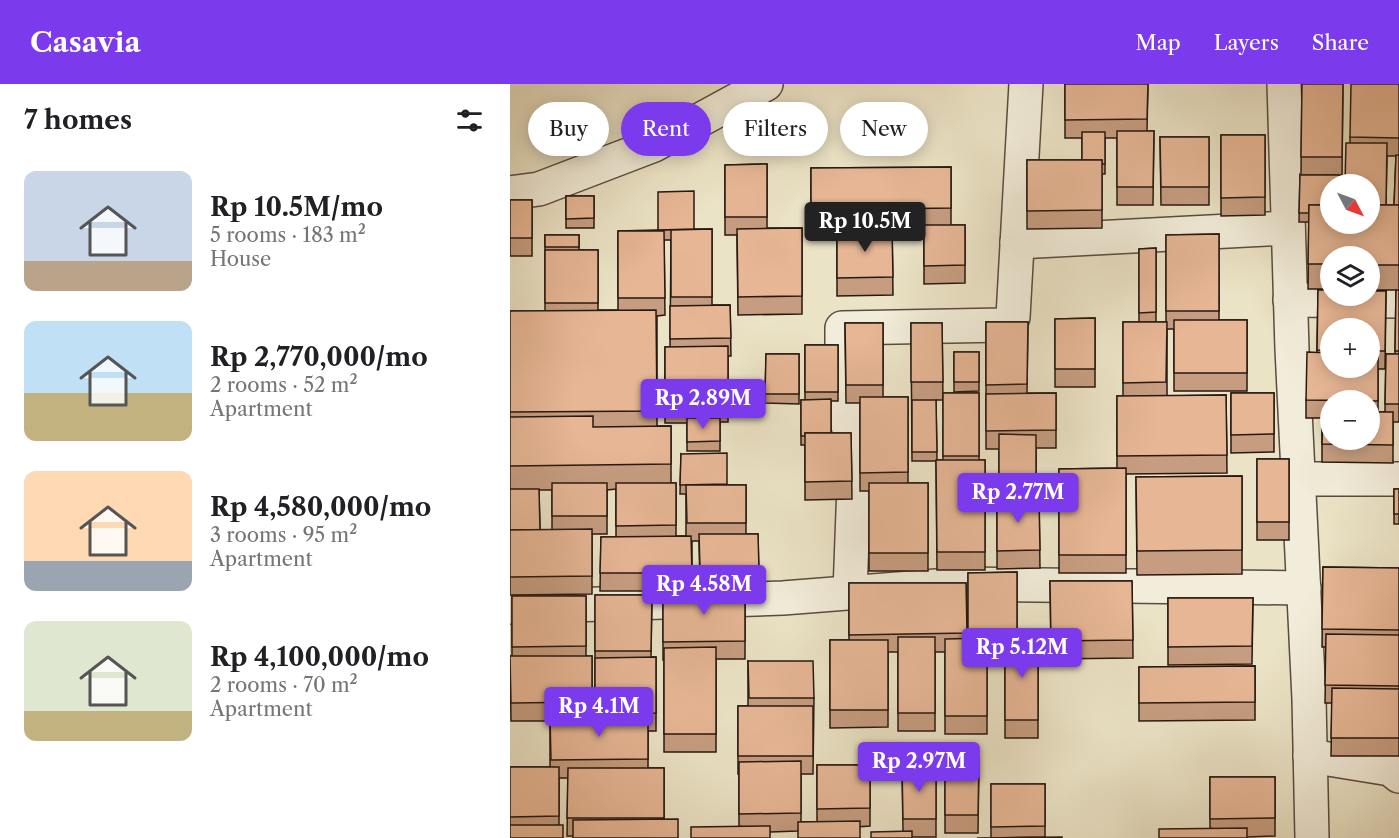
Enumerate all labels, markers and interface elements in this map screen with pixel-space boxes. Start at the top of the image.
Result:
text: Casavia [30,25,141,59]
text: Map [1136,30,1181,55]
text: Layers [1214,30,1279,55]
text: Share [1312,30,1369,55]
chip: Buy [528,102,609,156]
chip: Rent [621,102,711,156]
chip: Filters [723,102,828,156]
chip: New [840,102,928,156]
text: 7 homes [24,104,132,136]
icon: filters [453,104,486,137]
north arrow [1320,174,1380,234]
map controls [1320,174,1380,450]
text: Rp 10.5M/mo [210,191,383,223]
icon: home [72,195,144,267]
pin: Rp 10.5M [803,202,927,253]
text: Rp 10.5M [819,209,911,233]
text: 5 rooms · 183 m² [210,223,366,247]
button: layers [1320,246,1380,306]
text: House [210,247,271,271]
button: + [1320,318,1380,378]
text: Rp 2,770,000/mo [210,341,428,373]
icon: home [72,345,144,417]
text: 2 rooms · 52 m² [210,373,358,397]
pin: Rp 2.89M [641,379,765,430]
text: Rp 2.89M [655,386,751,410]
button: − [1320,390,1380,450]
text: Apartment [210,397,313,421]
pin: Rp 2.77M [956,473,1080,524]
text: Rp 2.77M [971,480,1065,504]
text: Rp 4,580,000/mo [210,491,431,523]
icon: home [72,495,144,567]
text: 3 rooms · 95 m² [210,523,357,547]
text: Apartment [210,547,313,571]
pin: Rp 4.58M [642,565,766,616]
text: Rp 4.58M [656,572,752,596]
pin: Rp 5.12M [960,628,1084,679]
text: Rp 5.12M [976,635,1068,659]
text: Rp 4,100,000/mo [210,641,429,673]
icon: home [72,645,144,717]
text: 2 rooms · 70 m² [210,673,358,697]
pin: Rp 4.1M [544,687,654,738]
text: Rp 4.1M [558,694,640,718]
text: Apartment [210,697,313,721]
pin: Rp 2.97M [857,742,981,793]
text: Rp 2.97M [872,749,966,773]

